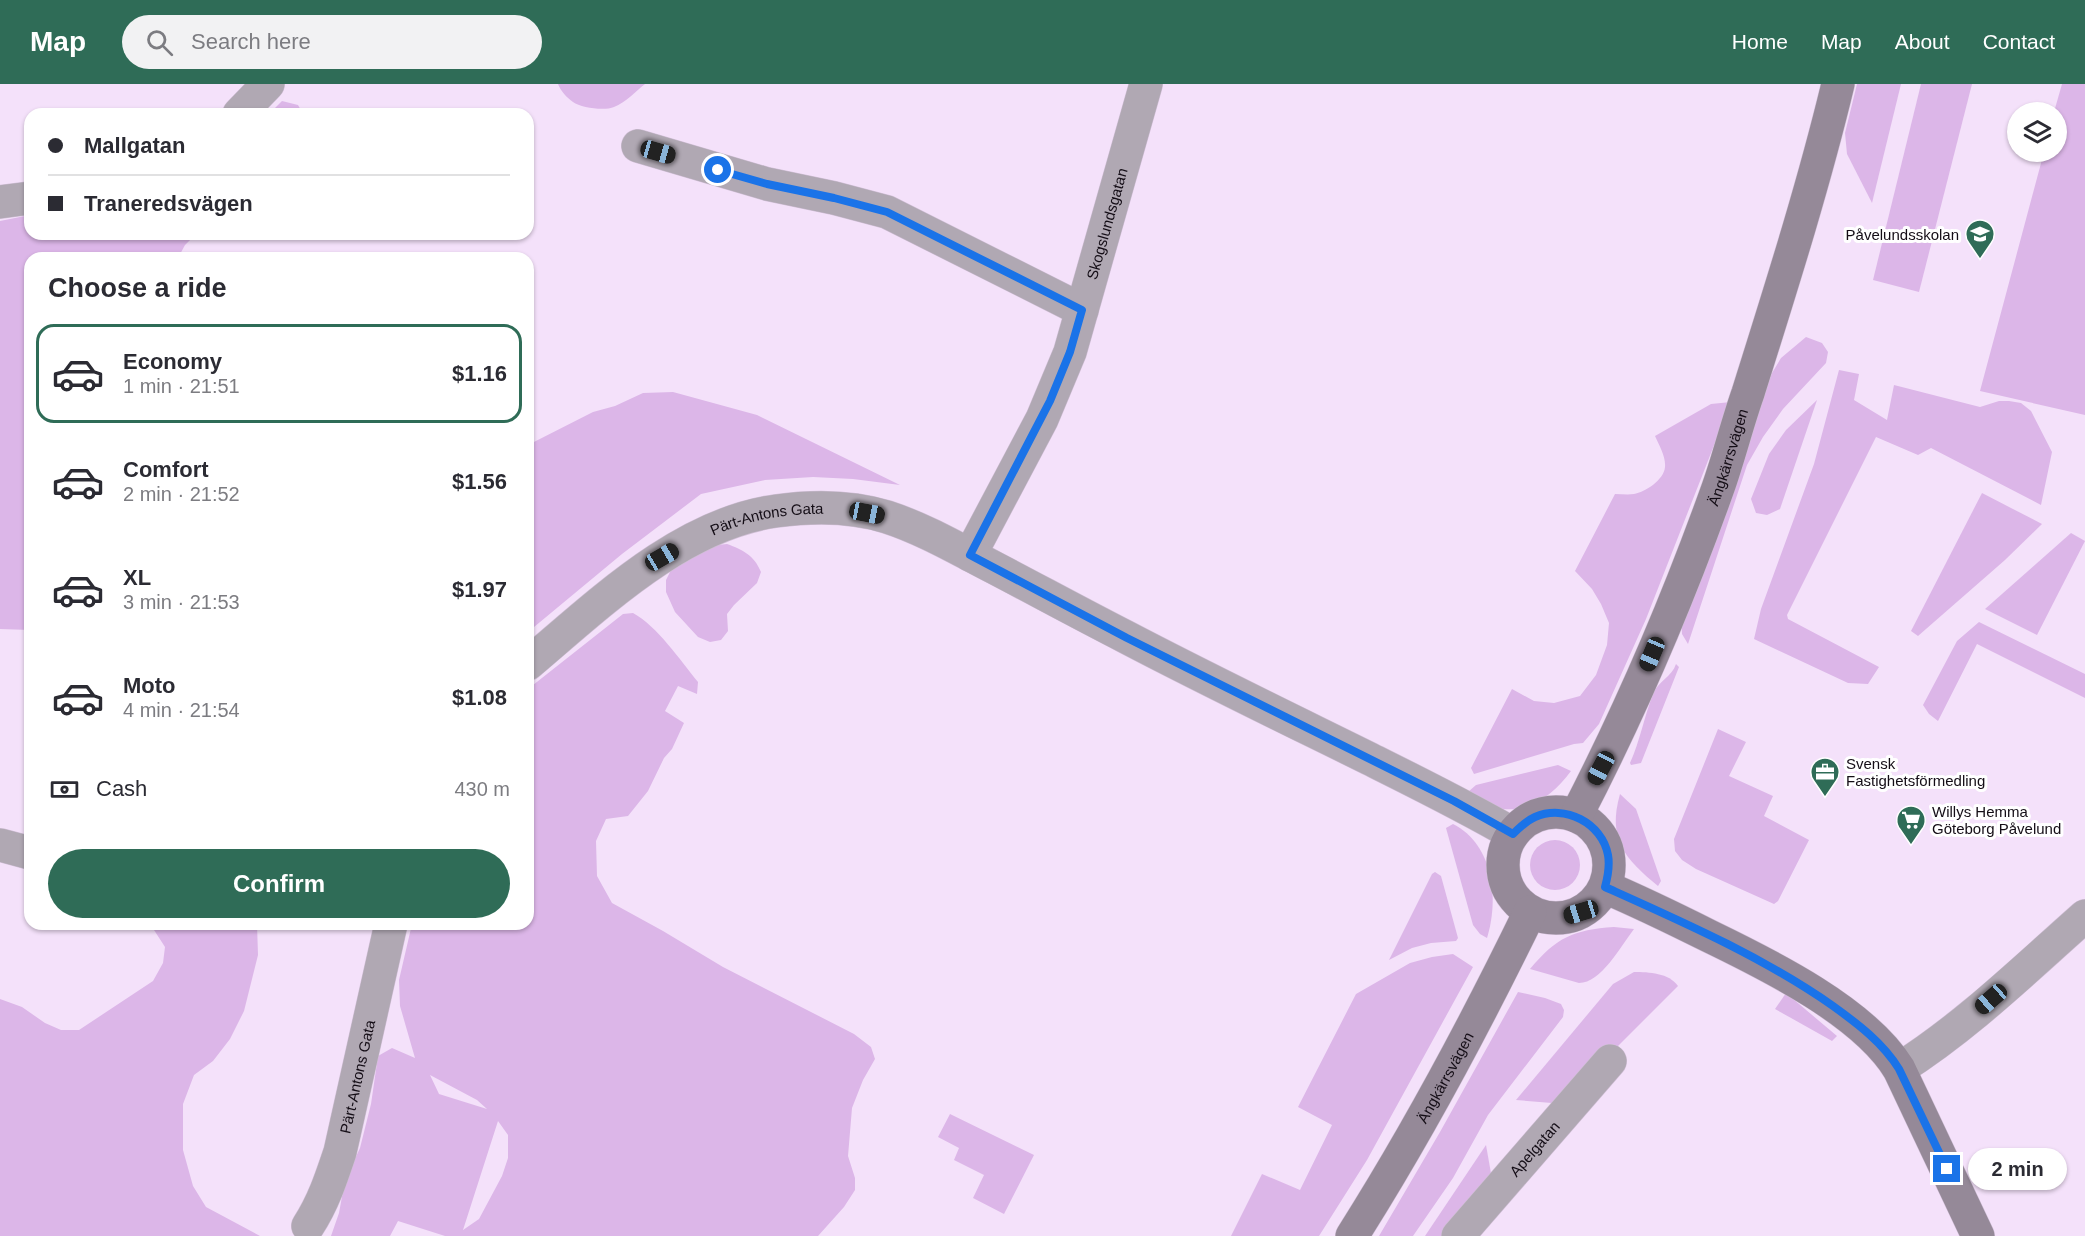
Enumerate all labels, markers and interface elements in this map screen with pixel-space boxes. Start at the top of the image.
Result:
search box [122,15,542,69]
text: Map [30,26,86,57]
icon: search [143,26,176,59]
text: Search here [191,29,311,54]
text: Home [1732,30,1788,53]
text: Map [1821,30,1862,53]
text: About [1895,30,1950,53]
text: Contact [1983,30,2055,53]
map controls [2007,102,2067,162]
button: layers [2007,102,2067,162]
text: Mallgatan [84,133,185,158]
car [638,138,678,166]
route start [704,156,731,183]
street label: Skogslundsgatan [1083,166,1130,281]
text: Traneredsvägen [84,191,253,216]
school or university icon: Påvelundsskolan [1964,218,1996,260]
place label: Påvelundsskolan [1846,226,1959,243]
text: Choose a ride [48,273,227,303]
icon: car [51,347,105,401]
text: Economy [123,349,222,374]
text: $1.16 [452,361,507,386]
text: 1 min · 21:51 [123,375,240,397]
street label: Ängkärrsvägen [1704,406,1751,508]
icon: car [51,455,105,509]
text: Comfort [123,457,209,482]
text: $1.56 [452,469,507,494]
text: 2 min · 21:52 [123,483,240,505]
street label: Pärt-Antons Gata [707,499,824,538]
car [848,501,886,525]
car [642,540,682,574]
icon: car [51,563,105,617]
text: XL [123,565,151,590]
text: $1.97 [452,577,507,602]
text: 3 min · 21:53 [123,591,240,613]
car [1637,634,1667,674]
icon: car [51,671,105,725]
text: Moto [123,673,176,698]
text: $1.08 [452,685,507,710]
text: 4 min · 21:54 [123,699,240,721]
car [1585,748,1617,788]
place label: Svensk Fastighetsförmedling [1846,755,1985,789]
office icon: Svensk Fastighetsförmedling [1809,756,1841,798]
icon: cash [48,773,81,806]
text: Cash [96,776,147,801]
text: 430 m [454,778,510,800]
place label: Willys Hemma Göteborg Påvelund [1932,803,2061,837]
supermarket icon: Willys Hemma Göteborg Påvelund [1895,804,1927,846]
button: Confirm [48,849,510,918]
car [1561,898,1601,926]
car [1972,980,2010,1018]
street label: Pärt-Antons Gata [336,1018,378,1135]
street label: Ängkärrsvägen [1413,1029,1476,1126]
street label: Apelgatan [1505,1117,1563,1180]
callout: 2 min [1968,1148,2067,1190]
route end [1933,1155,1960,1182]
text: 2 min [1991,1158,2044,1180]

